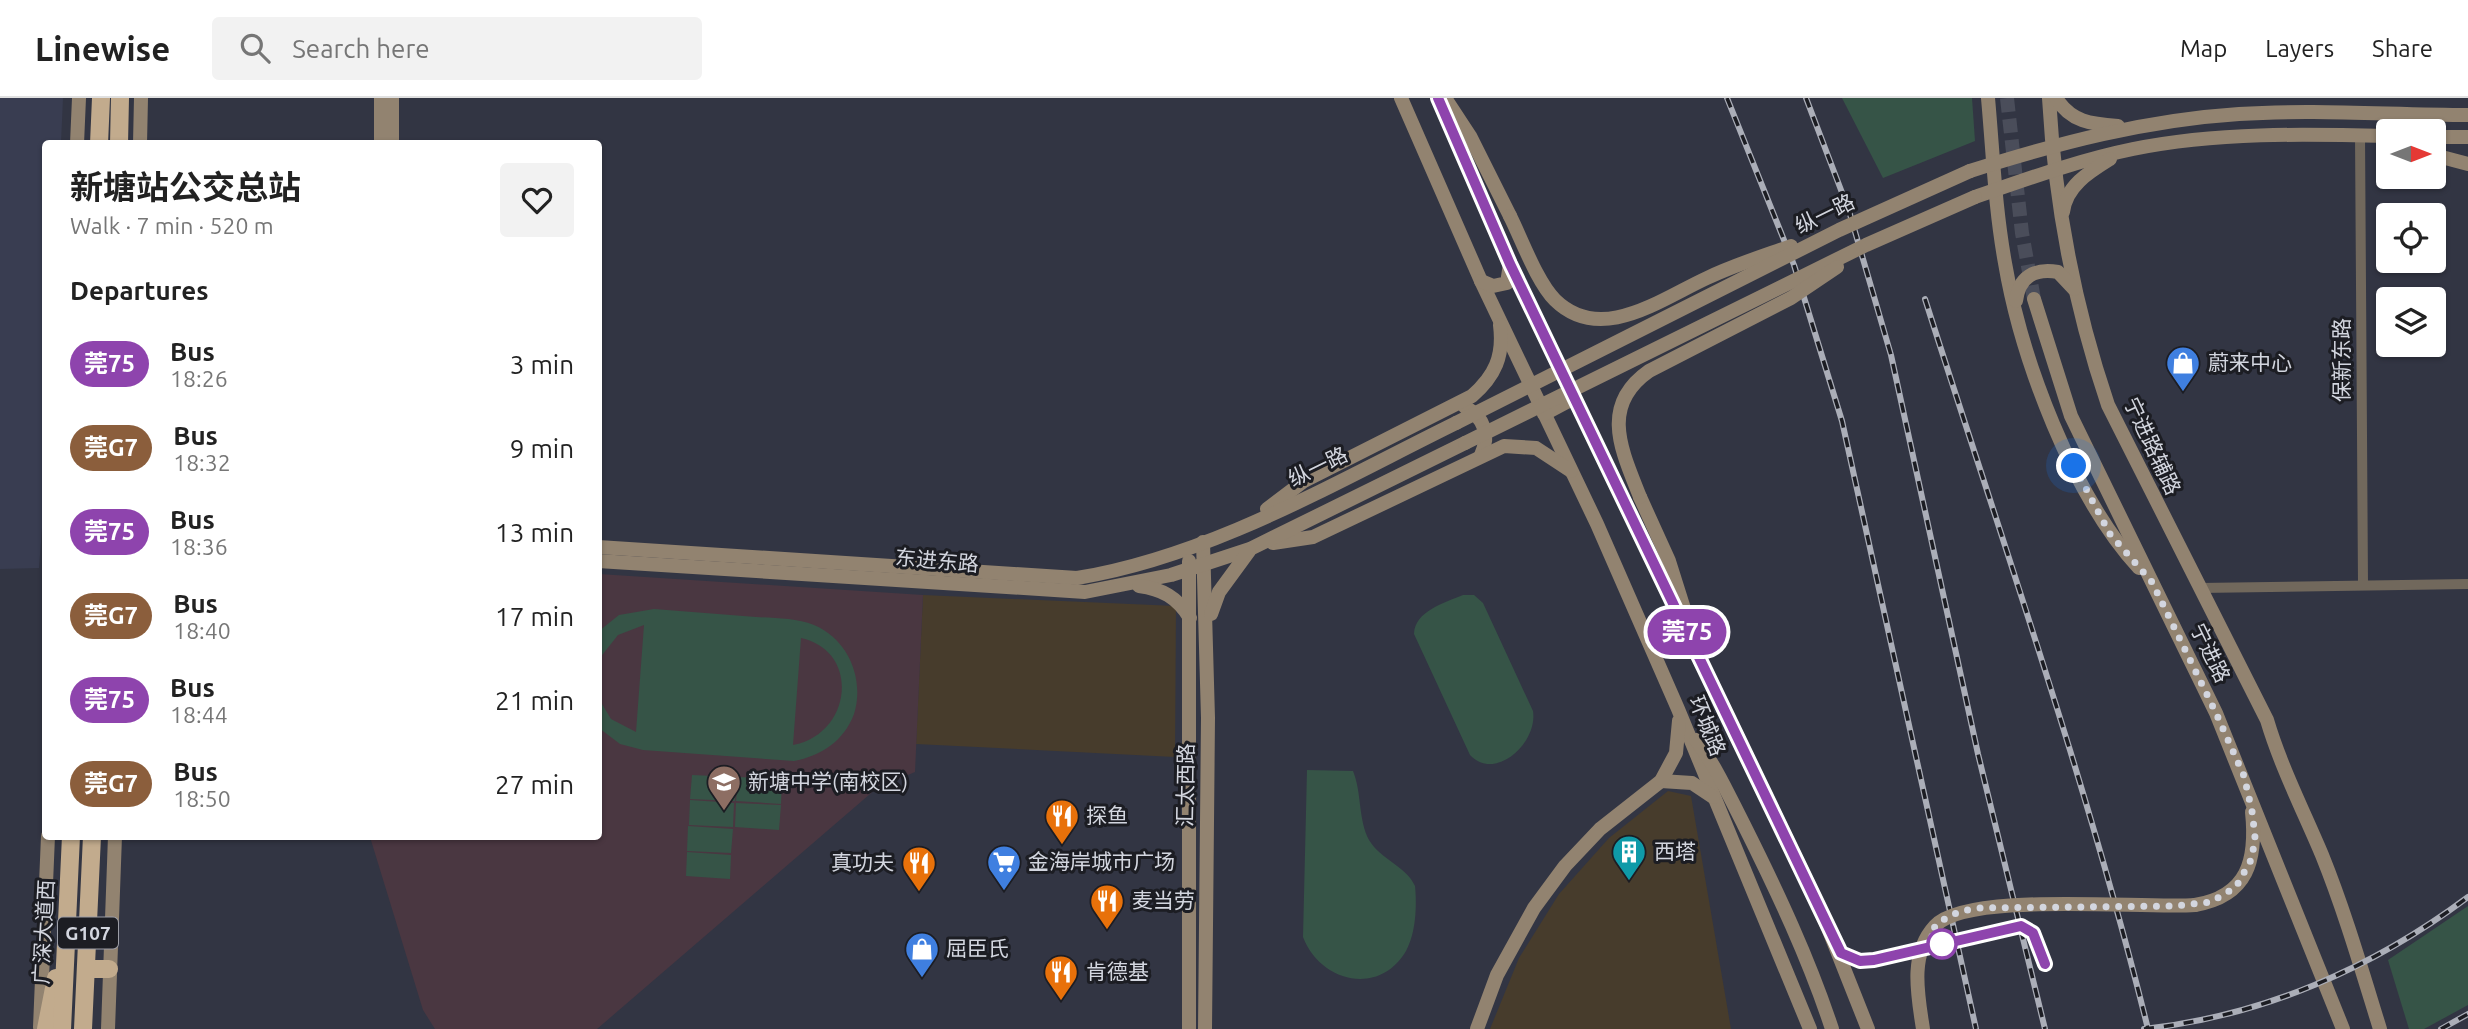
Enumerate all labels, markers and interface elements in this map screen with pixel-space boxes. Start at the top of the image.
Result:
search box [212,17,702,80]
icon: search [236,29,274,67]
text: Linewise [35,30,170,67]
text: Search here [292,34,430,63]
text: Map [2180,35,2227,62]
text: Layers [2265,35,2334,62]
text: Share [2372,35,2433,62]
north arrow [2376,119,2446,189]
map controls [2376,119,2446,357]
button: heart [500,163,574,237]
text: 新塘站公交总站 [70,168,301,205]
street label: 纵一路 [1791,189,1858,238]
button: locate [2376,203,2446,273]
text: Walk · 7 min · 520 m [70,213,274,238]
text: Departures [70,276,208,305]
button: layers [2376,287,2446,357]
street label: 保新东路 [2329,318,2353,402]
text: Bus [170,337,215,366]
shop icon: 蔚来中心 [2164,344,2202,393]
text: 莞75 [84,350,135,377]
text: 3 min [510,350,574,379]
place label: 蔚来中心 [2208,350,2292,374]
text: 18:26 [170,366,228,391]
street label: 宁进路辅路 [2120,393,2186,498]
text: Bus [173,421,218,450]
text: 莞G7 [84,434,138,461]
text: 9 min [510,434,574,463]
street label: 纵一路 [1284,442,1351,491]
your location [2056,448,2091,483]
text: 18:32 [173,450,231,475]
text: Bus [170,505,215,534]
text: 莞75 [84,518,135,545]
text: 13 min [495,518,574,547]
text: 18:36 [170,534,228,559]
street label: 东进东路 [894,544,980,576]
text: Bus [173,589,218,618]
text: 莞G7 [84,602,138,629]
text: 17 min [495,602,574,631]
line badge: 莞75 [1647,609,1727,655]
text: 18:40 [173,618,231,643]
text: 莞75 [1661,618,1713,645]
street label: 宁进路 [2186,619,2235,686]
text: Bus [170,673,215,702]
text: 莞75 [84,686,135,713]
text: 21 min [495,686,574,715]
street label: 环城路 [1685,692,1731,759]
text: 18:44 [170,702,228,727]
street label: 汇太西路 [1172,743,1198,827]
text: Bus [173,757,218,786]
school or university icon: 新塘中学(南校区) [705,763,743,812]
place label: 新塘中学(南校区) [748,769,908,793]
text: 莞G7 [84,770,138,797]
text: 27 min [495,770,574,799]
text: 18:50 [173,786,231,811]
restaurant icon: 探鱼 [1043,797,1081,846]
place label: 探鱼 [1086,803,1128,827]
building icon: 西塔 [1610,833,1648,882]
place label: 西塔 [1654,839,1696,863]
supermarket icon: 金海岸城市广场 [985,843,1023,892]
restaurant icon: 真功夫 [900,844,938,893]
place label: 金海岸城市广场 [1028,849,1175,873]
place label: 真功夫 [831,850,894,874]
street label: 广深大道西 [28,879,58,985]
restaurant icon: 麦当劳 [1088,882,1126,931]
place label: 麦当劳 [1132,888,1195,912]
road number: G107 [58,918,118,948]
unlabelled marker [1927,929,1957,959]
shop icon: 屈臣氏 [903,930,941,979]
place label: 屈臣氏 [946,936,1009,960]
restaurant icon: 肯德基 [1042,953,1080,1002]
place label: 肯德基 [1086,959,1149,983]

